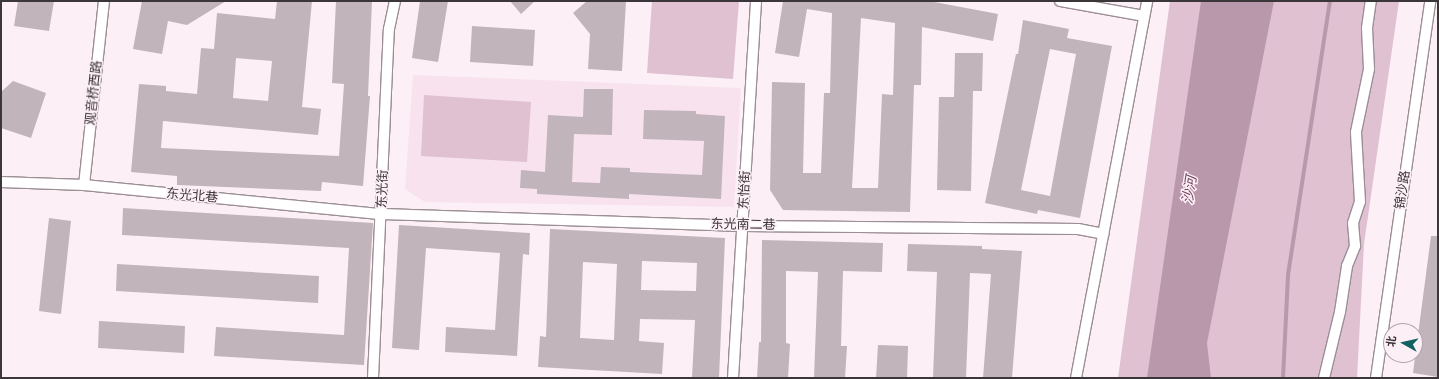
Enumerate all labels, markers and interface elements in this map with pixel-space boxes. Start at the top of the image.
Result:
street label: 观音桥西路 [83,60,105,126]
street label: 东光街 [375,169,391,209]
street label: 东怡街 [736,170,754,210]
street label: 锦沙路 [1393,170,1413,210]
water label: 沙河 [1180,175,1200,205]
street label: 东光北巷 [165,186,219,206]
street label: 东光南二巷 [710,217,776,233]
north arrow [1383,323,1423,363]
text: 北 [1384,335,1399,348]

